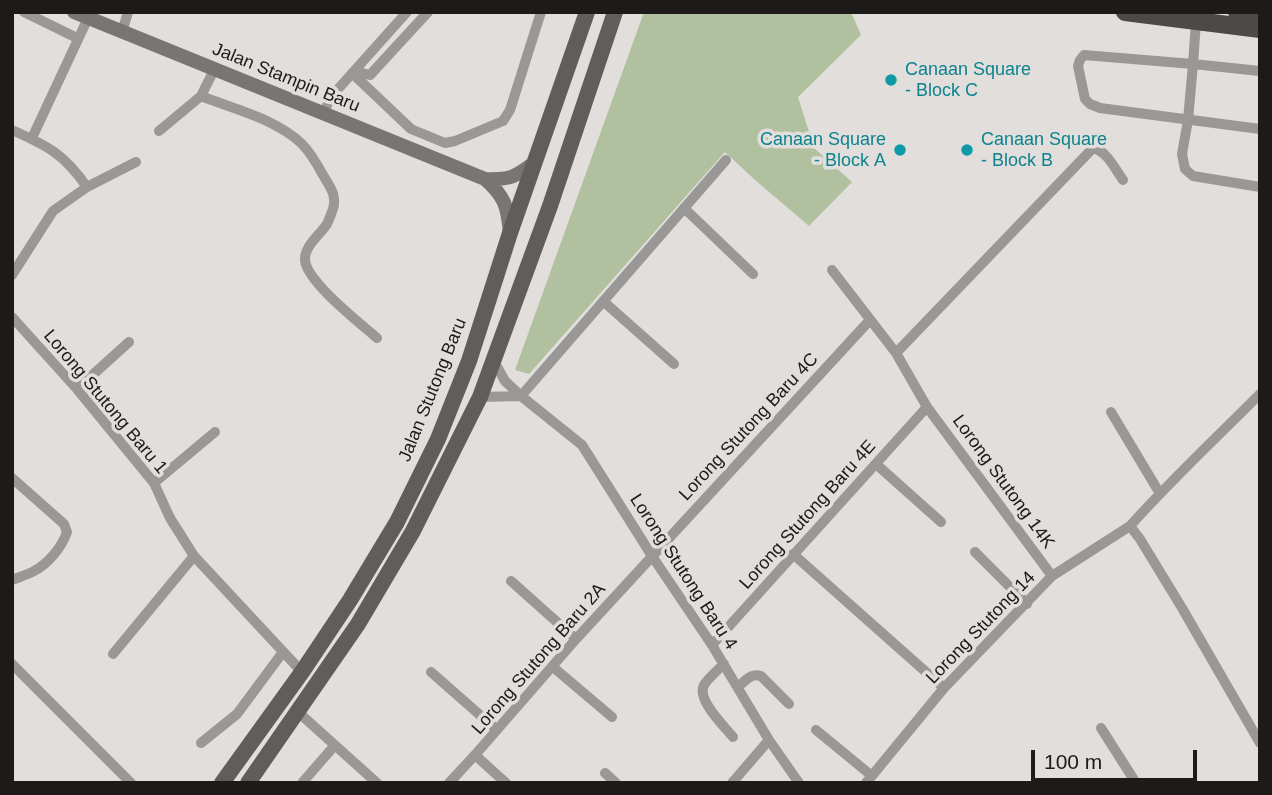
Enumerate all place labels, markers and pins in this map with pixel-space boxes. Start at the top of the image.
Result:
place label: Canaan Square - Block C [905,59,1031,102]
marker: Canaan Square - Block C [883,72,899,88]
place label: Canaan Square - Block A [760,129,886,172]
place label: Canaan Square - Block B [981,129,1107,172]
marker: Canaan Square - Block A [892,142,908,158]
marker: Canaan Square - Block B [959,142,975,158]

